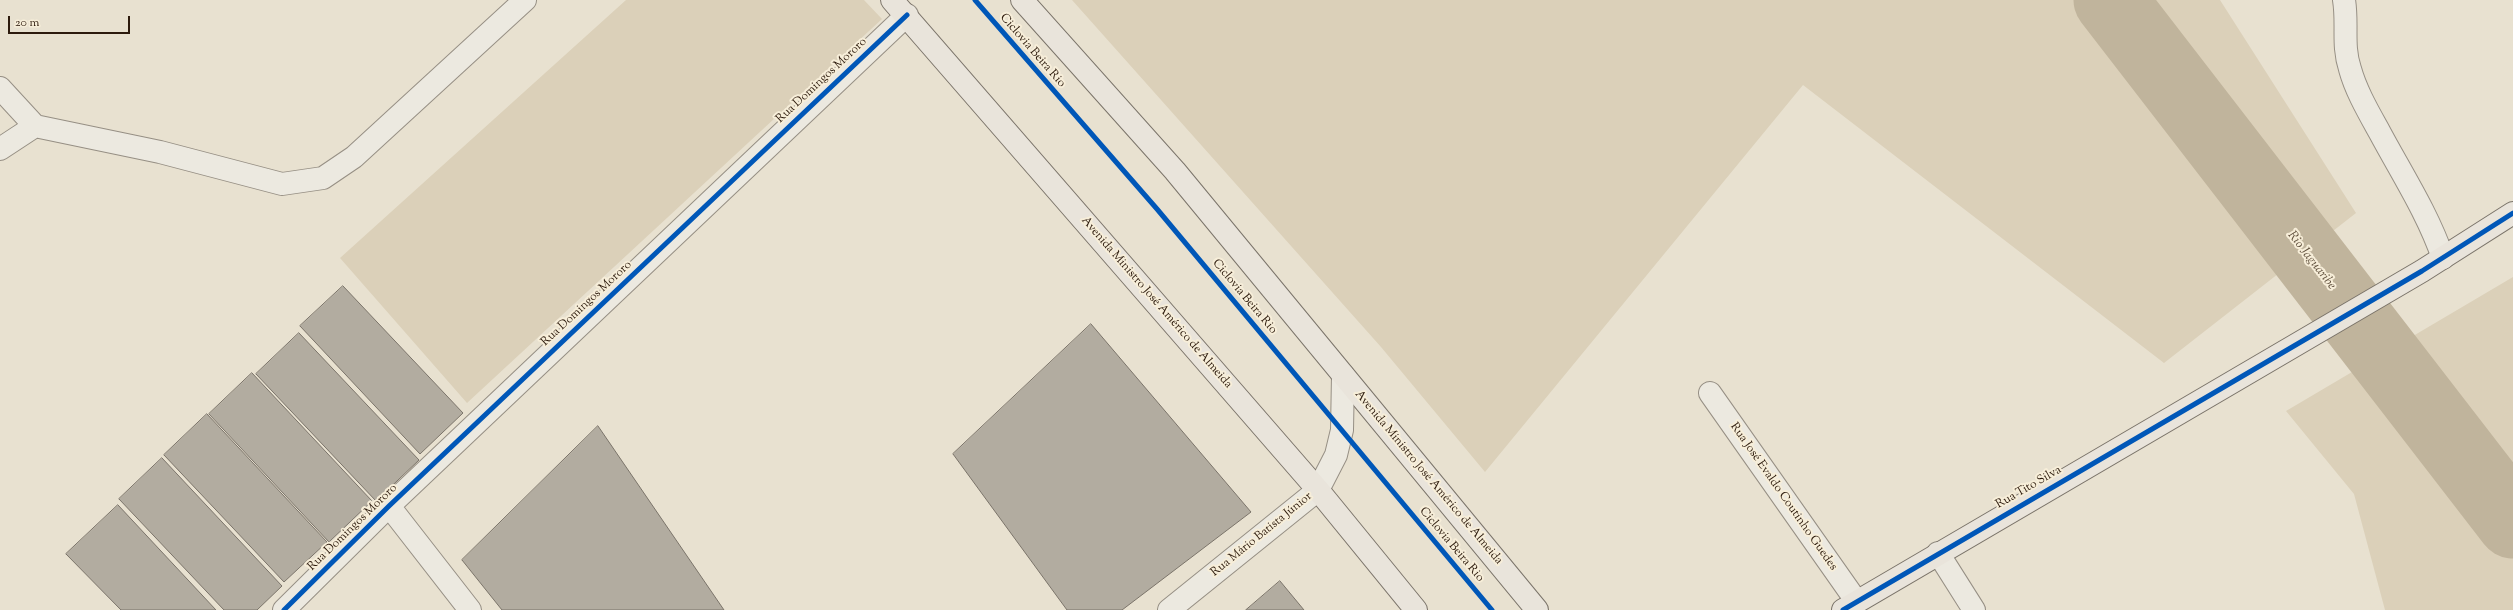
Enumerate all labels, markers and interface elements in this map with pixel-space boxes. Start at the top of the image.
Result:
scale bar [10,8,132,34]
street label: Ciclovia Beira Rio [996,11,1068,91]
text: 20 m [15,14,39,32]
street label: Rua Domingos Mororo [774,35,870,127]
street label: Avenida Ministro José Américo de Almeida [1078,214,1234,392]
water label: Rio Jaguaribe [2283,229,2339,293]
street label: Ciclovia Beira Rio [1209,257,1279,337]
street label: Rua Domingos Mororo [539,258,635,350]
street label: Avenida Ministro José Américo de Almeida [1351,388,1505,568]
street label: Rua José Evaldo Coutinho Guedes [1726,420,1840,574]
street label: Rua Tito Silva [1994,463,2064,513]
street label: Rua Domingos Mororo [305,482,401,574]
street label: Rua Mário Batista Júnior [1209,490,1315,580]
street label: Ciclovia Beira Rio [1416,505,1486,585]

